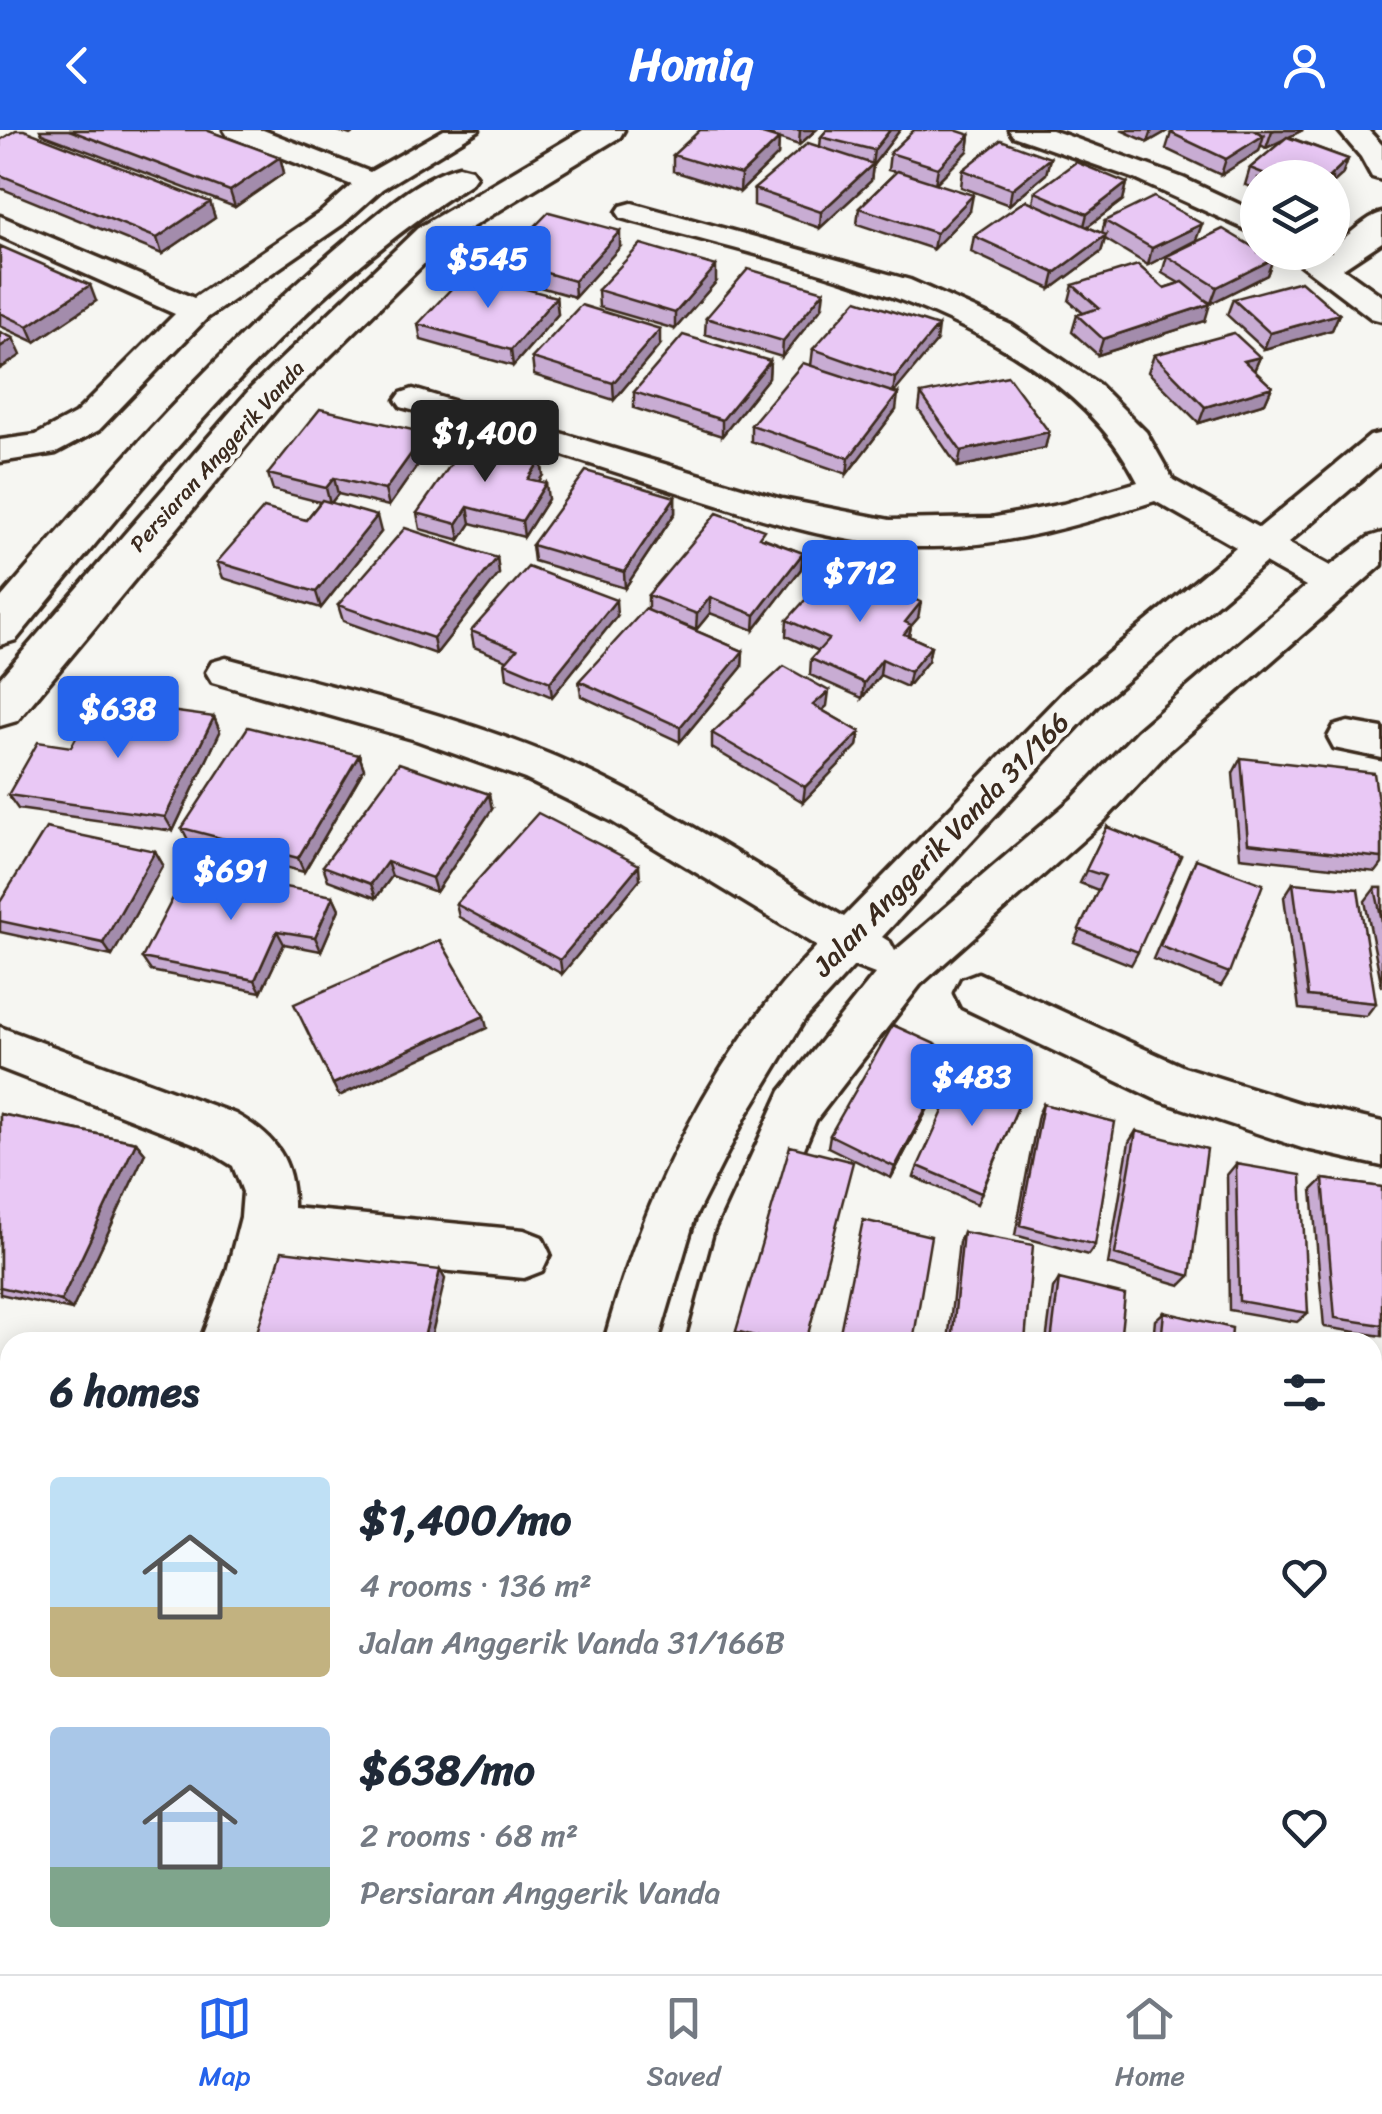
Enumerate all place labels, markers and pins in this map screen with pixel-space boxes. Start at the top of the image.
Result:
pin: $545 [429,226,547,311]
pin: $1,400 [404,400,566,485]
pin: $712 [801,540,919,625]
pin: $638 [59,676,177,761]
pin: $691 [172,838,290,923]
pin: $483 [913,1044,1031,1129]

